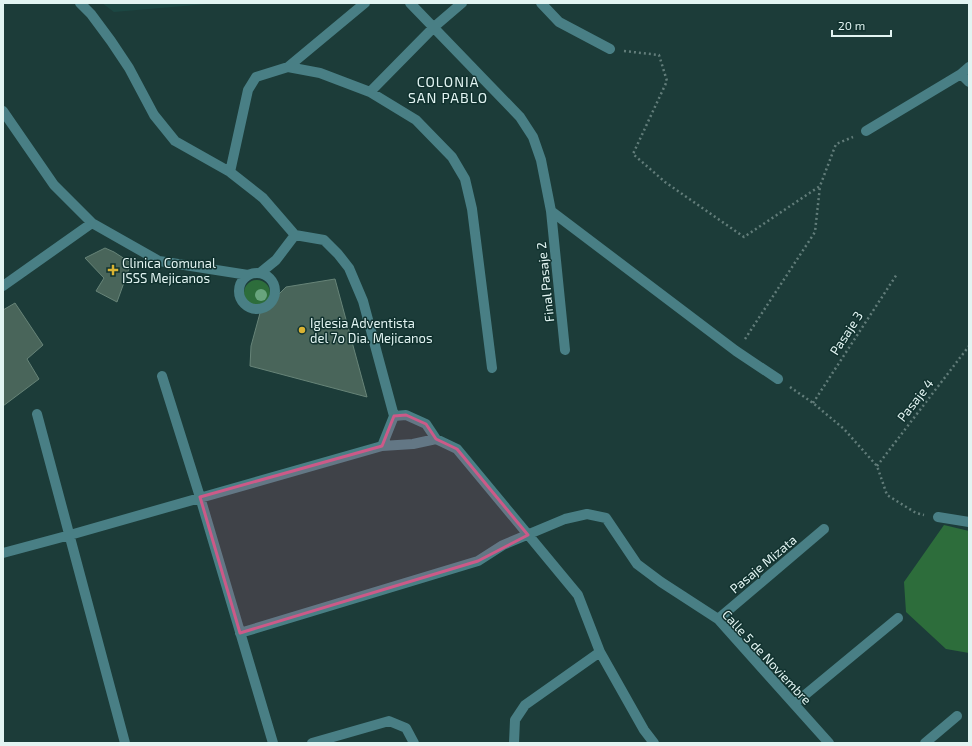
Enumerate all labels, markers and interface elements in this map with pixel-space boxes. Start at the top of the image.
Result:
scale bar [832,12,891,38]
text: 20 m [838,18,865,32]
district label: COLONIA SAN PABLO [408,73,488,106]
street label: Final Pasaje 2 [533,241,557,323]
place label: Clinica Comunal ISSS Mejicanos [122,255,216,286]
marker: Clinica Comunal ISSS Mejicanos [107,264,119,276]
street label: Pasaje 3 [826,308,866,358]
place label: Iglesia Adventista del 7o Dia. Mejicanos [310,315,433,346]
marker: Iglesia Adventista del 7o Dia. Mejicanos [297,325,307,335]
street label: Pasaje 4 [893,376,937,424]
street label: Pasaje Mizata [726,531,800,597]
street label: Calle 5 de Noviembre [719,606,815,708]

